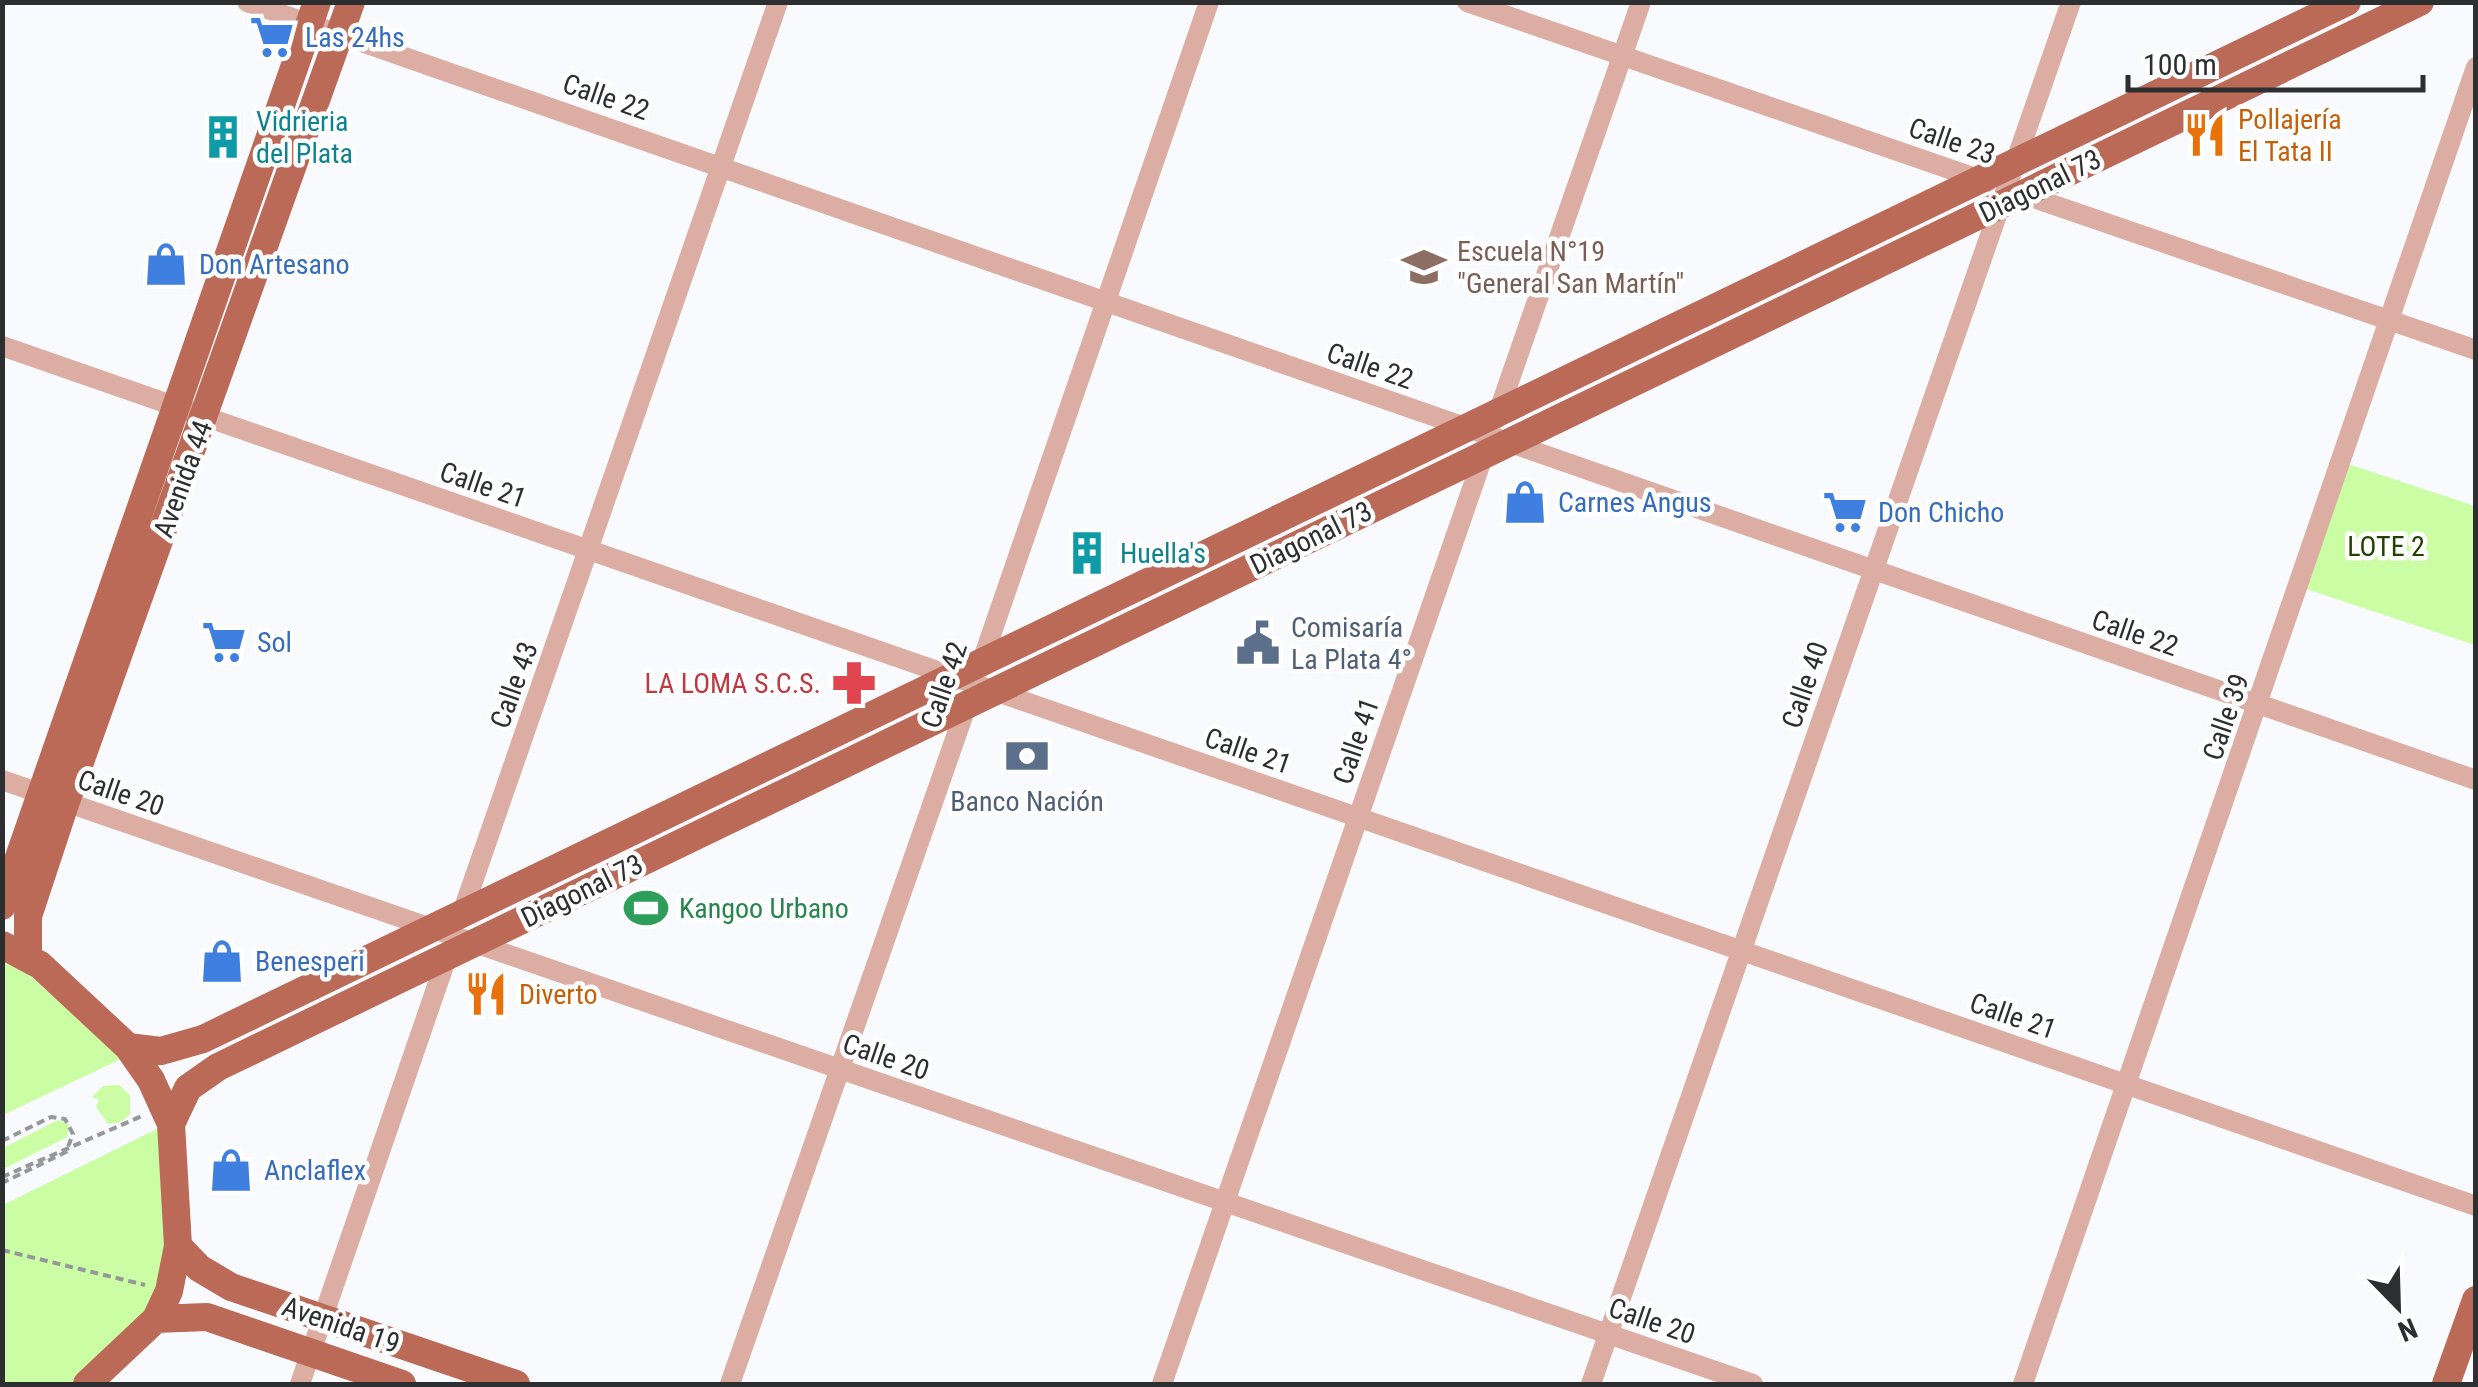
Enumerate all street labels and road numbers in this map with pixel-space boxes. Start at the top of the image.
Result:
street label: Calle 22 [558,67,654,127]
street label: Calle 23 [1904,111,2000,171]
street label: Diagonal 73 [1974,142,2106,230]
street label: Calle 22 [1322,336,1418,396]
street label: Avenida 44 [147,416,219,542]
street label: Calle 21 [435,455,531,515]
street label: Diagonal 73 [1245,494,1377,582]
street label: Calle 22 [2087,603,2183,663]
street label: Calle 43 [483,637,545,733]
street label: Calle 42 [914,637,974,733]
street label: Calle 40 [1775,637,1835,733]
street label: Calle 39 [2196,669,2256,765]
street label: Calle 41 [1326,693,1386,789]
street label: Calle 21 [1200,721,1296,781]
street label: Calle 20 [73,763,169,823]
street label: Diagonal 73 [516,847,648,935]
street label: Calle 21 [1965,986,2061,1046]
street label: Calle 20 [838,1027,934,1087]
street label: Avenida 19 [278,1290,404,1360]
street label: Calle 20 [1604,1291,1700,1351]

